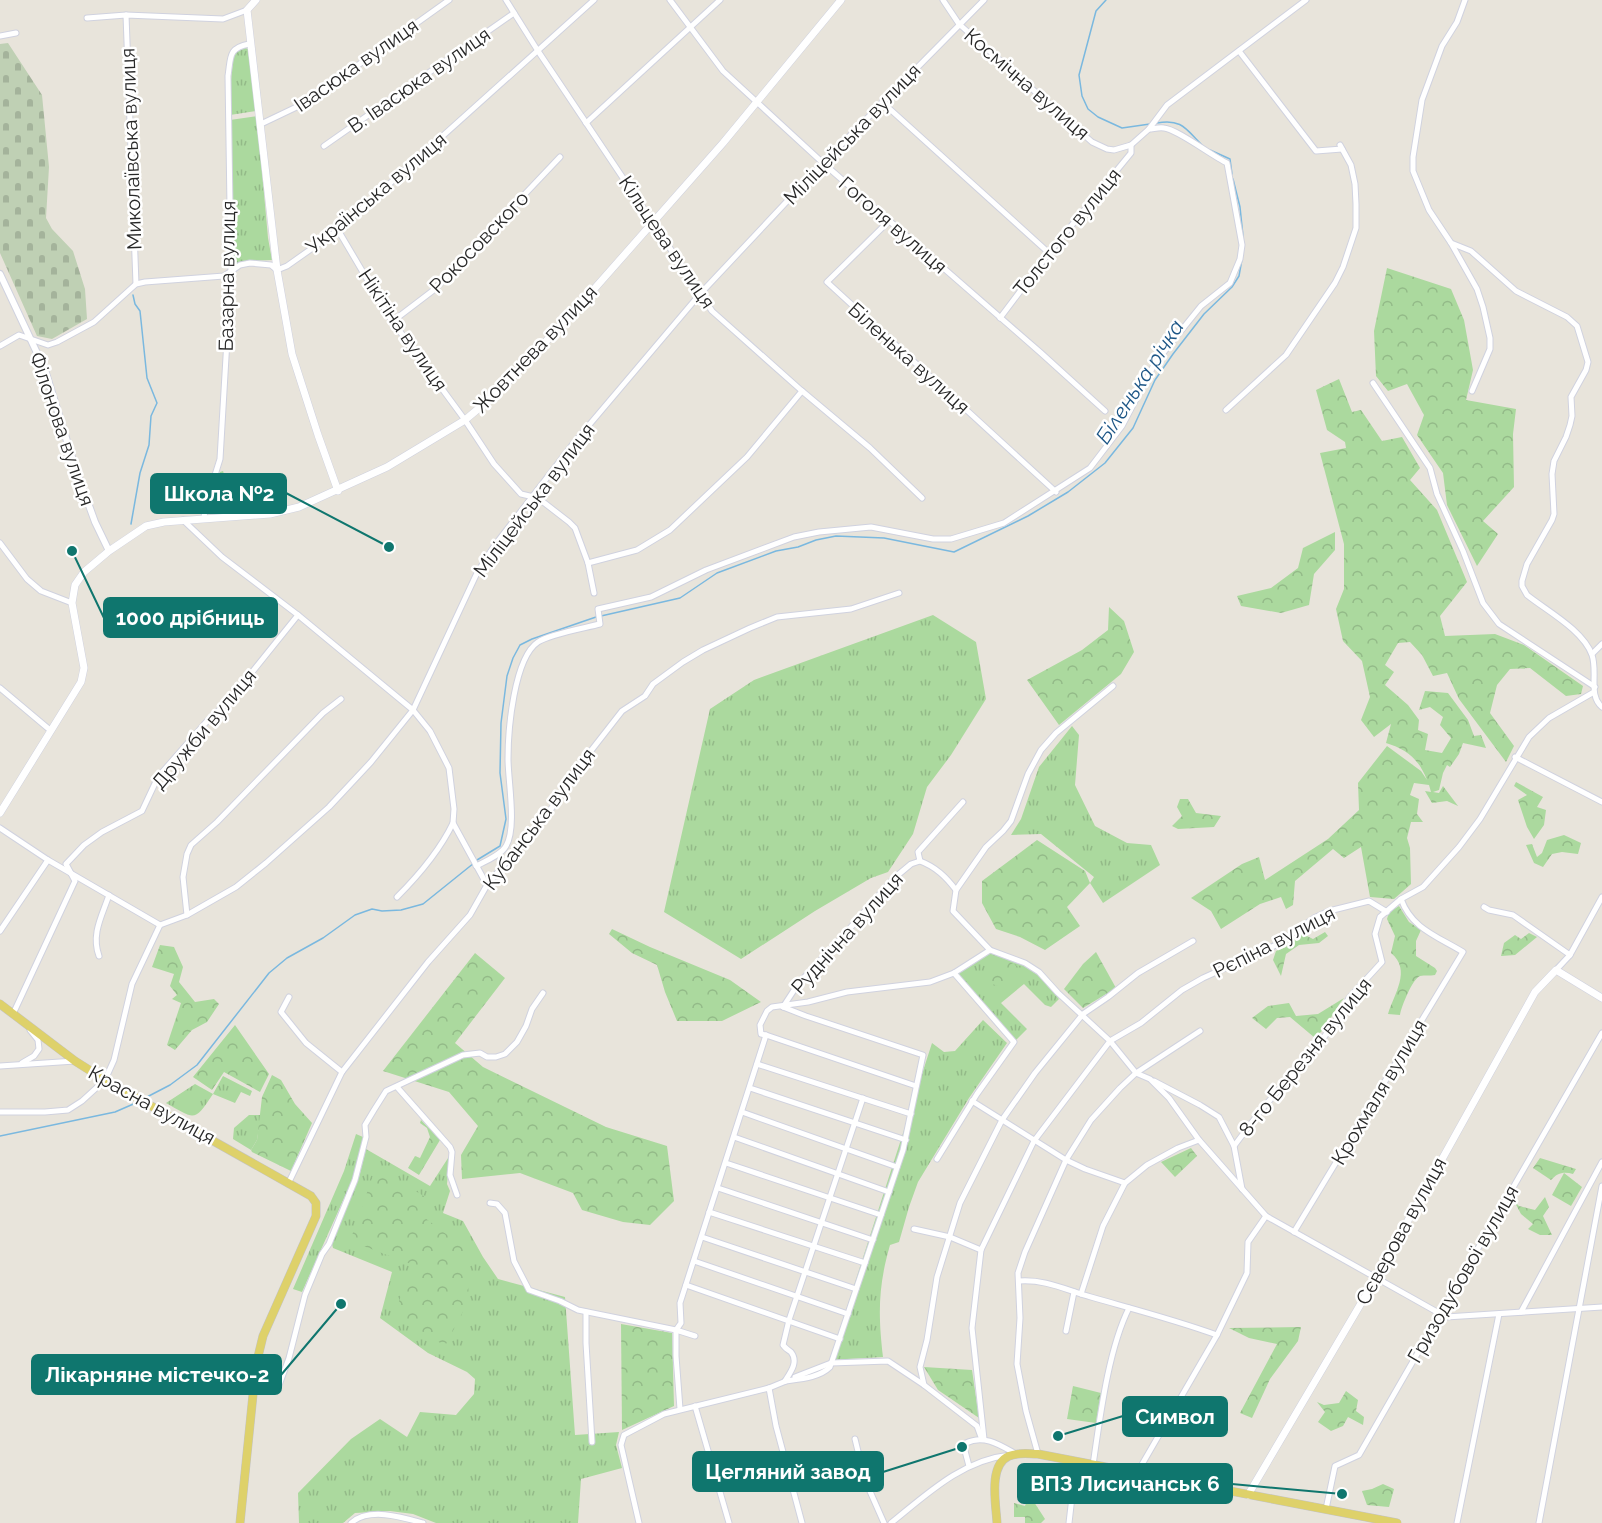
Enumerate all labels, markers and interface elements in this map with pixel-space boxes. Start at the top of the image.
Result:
street label: Івасюка вулиця [289,13,423,117]
street label: В. Івасюка вулиця [343,22,495,138]
street label: Космічна вулиця [959,23,1095,145]
street label: Миколаївська вулиця [115,47,147,251]
street label: Міліцейська вулиця [779,59,925,209]
street label: Українська вулиця [301,127,451,259]
street label: Толстого вулиця [1008,163,1126,301]
street label: Кільцева вулиця [614,171,720,313]
street label: Гоголя вулиця [834,171,952,279]
street label: Рокосовского [424,186,534,298]
street label: Базарна вулиця [214,200,240,352]
street label: Нікітіна вулиця [353,264,453,396]
street label: Жовтнева вулиця [468,280,602,418]
street label: Біленька вулиця [843,297,975,419]
water label: Біленька річка [1090,315,1189,448]
street label: Філонова вулиця [24,349,100,509]
street label: Міліцейська вулиця [468,418,600,582]
callout: Школа №2 [151,474,286,513]
text: Школа №2 [164,481,274,506]
callout: 1000 дрібниць [104,598,277,637]
text: 1000 дрібниць [116,605,264,630]
street label: Дружби вулиця [147,664,261,794]
street label: Кубанська вулиця [478,743,600,895]
street label: Руднічна вулиця [786,867,908,999]
street label: Рєпіна вулиця [1209,901,1339,983]
street label: 8-го Березня вулиця [1234,973,1376,1141]
street label: Крохмаля вулиця [1326,1015,1432,1169]
street label: Красна вулиця [84,1060,220,1150]
street label: Сєверова вулиця [1351,1153,1451,1309]
street label: Гризодубової вулиця [1402,1181,1524,1367]
callout: Лікарняне містечко-2 [32,1355,281,1394]
text: Лікарняне містечко-2 [45,1362,269,1387]
callout: Символ [1123,1397,1227,1436]
text: Символ [1135,1404,1215,1429]
callout: Цегляний завод [693,1452,883,1491]
text: Цегляний завод [705,1459,871,1484]
callout: ВПЗ Лисичанськ 6 [1018,1464,1232,1503]
text: ВПЗ Лисичанськ 6 [1030,1471,1220,1496]

